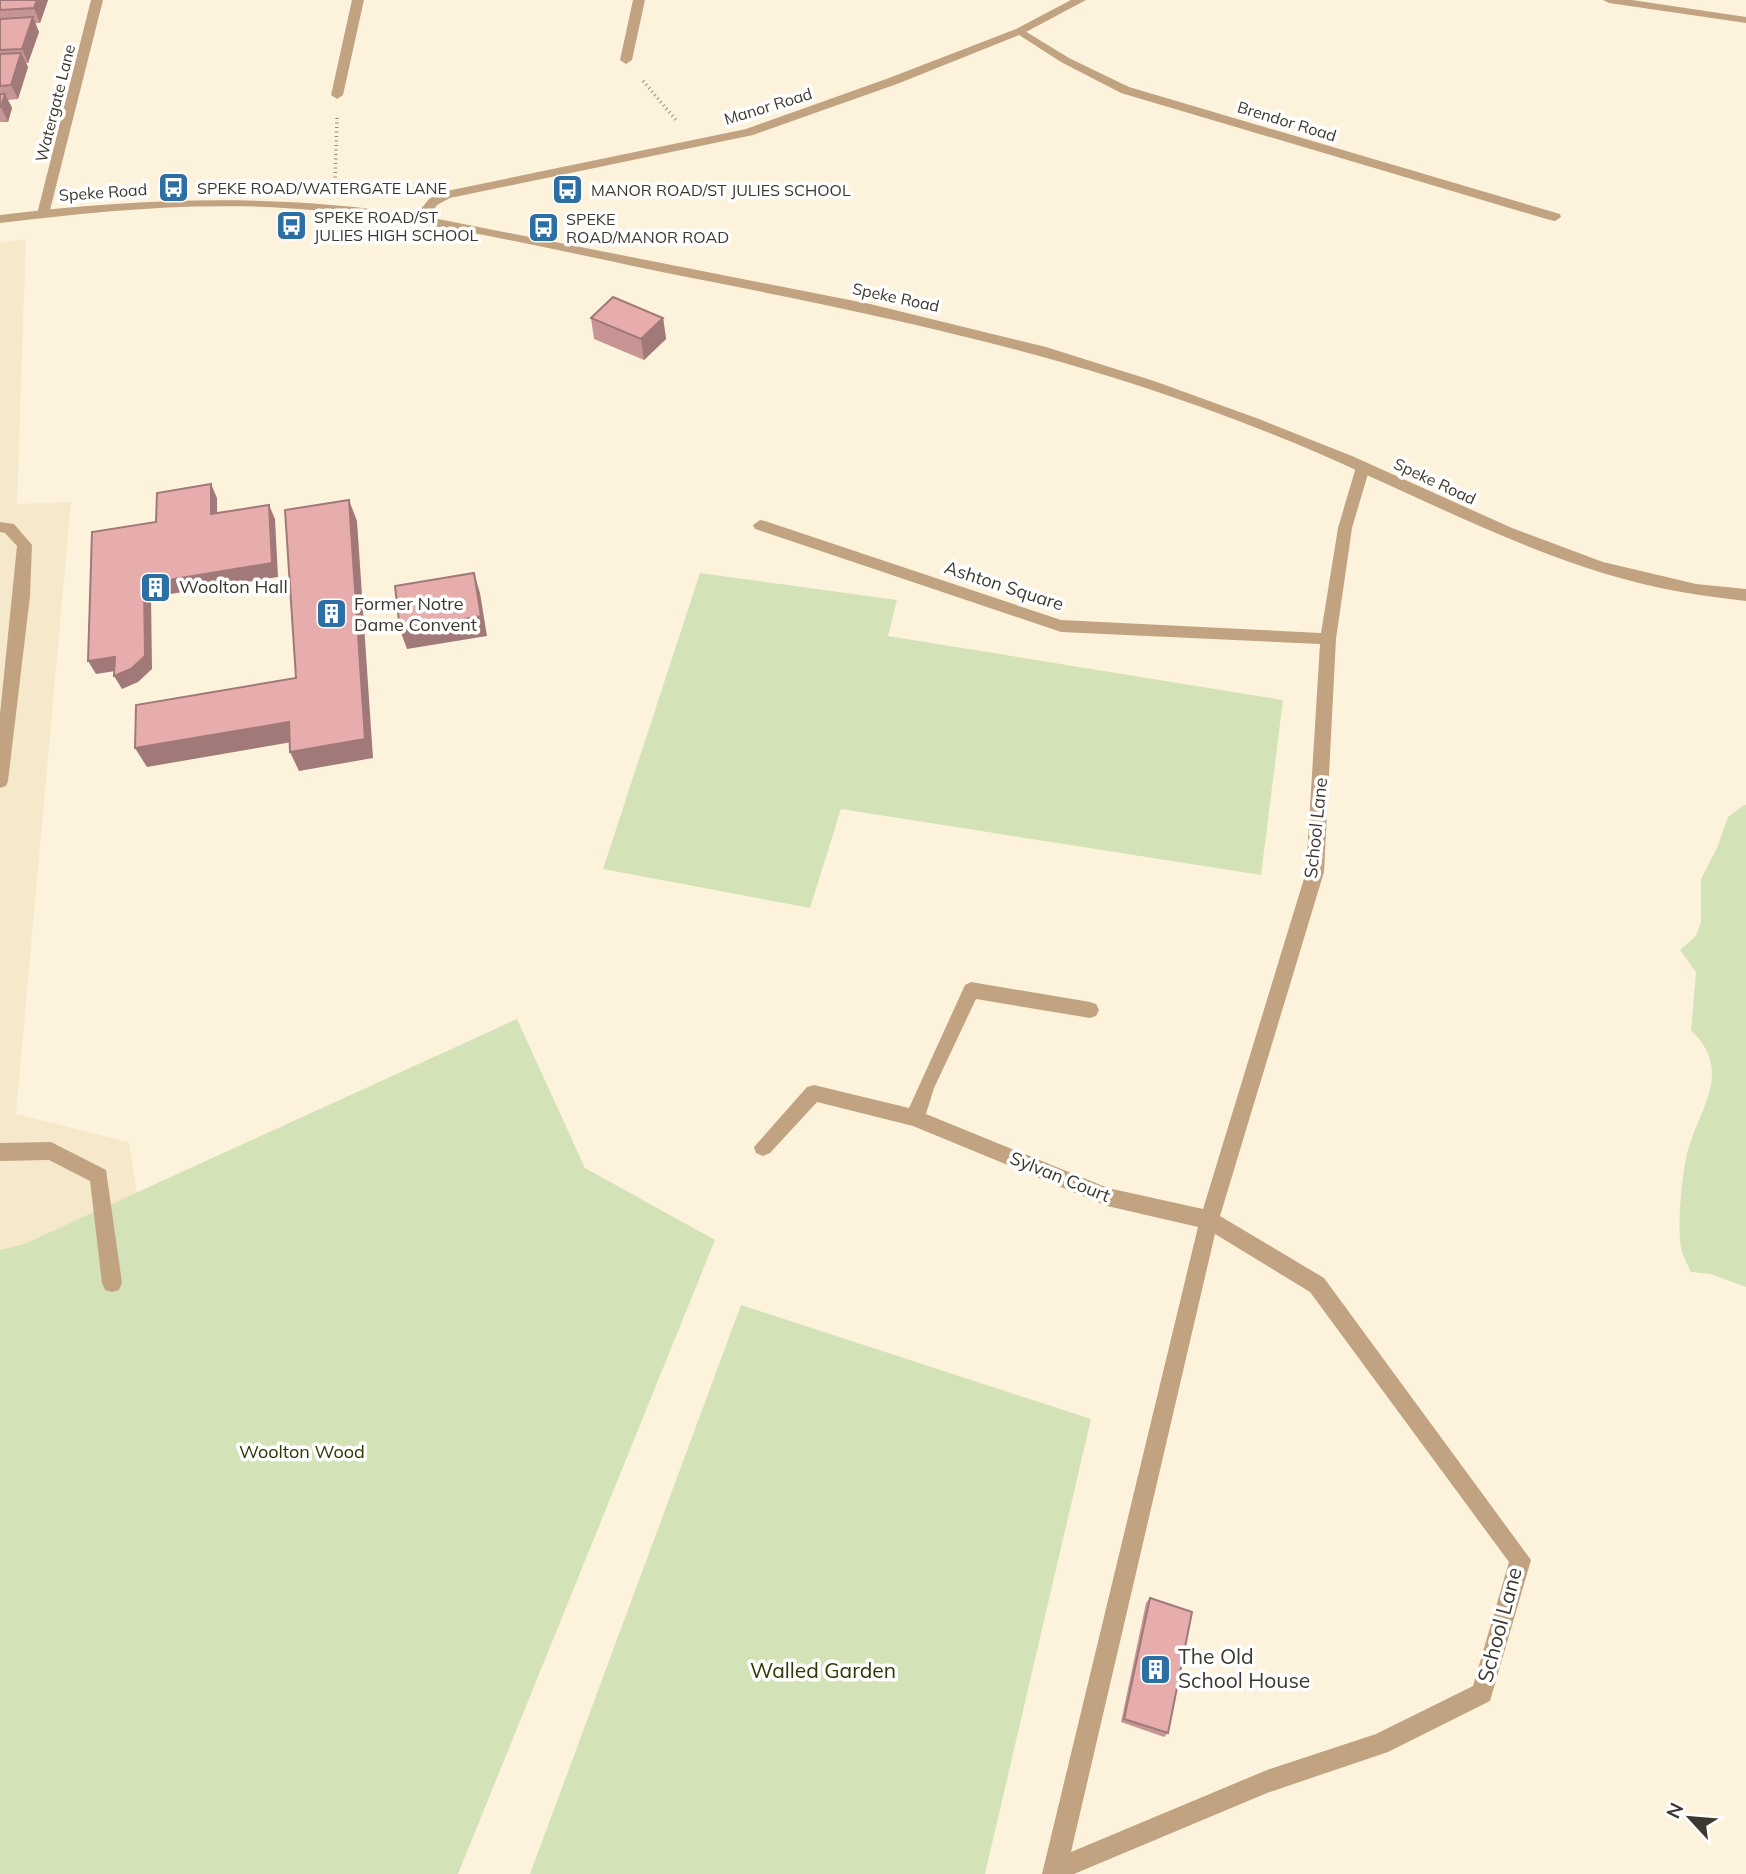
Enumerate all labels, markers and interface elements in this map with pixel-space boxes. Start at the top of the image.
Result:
street label: Watergate Lane [31,42,79,164]
street label: Manor Road [722,83,814,129]
street label: Brendor Road [1235,96,1339,146]
bus stop icon: SPEKE ROAD/WATERGATE LANE [157,171,191,205]
bus stop icon: MANOR ROAD/ST JULIES SCHOOL [551,173,585,207]
place label: SPEKE ROAD/WATERGATE LANE [197,178,447,198]
street label: Speke Road [58,179,148,205]
place label: MANOR ROAD/ST JULIES SCHOOL [591,180,851,200]
place label: SPEKE ROAD/ST JULIES HIGH SCHOOL [314,207,479,245]
bus stop icon: SPEKE ROAD/ST JULIES HIGH SCHOOL [274,209,308,243]
place label: SPEKE ROAD/MANOR ROAD [566,209,729,247]
bus stop icon: SPEKE ROAD/MANOR ROAD [526,211,560,245]
street label: Speke Road [851,278,941,316]
street label: Speke Road [1391,453,1479,509]
street label: Ashton Square [942,555,1067,616]
building icon: Woolton Hall [139,570,173,604]
place label: Woolton Hall [179,575,288,598]
place label: Former Notre Dame Convent [354,592,477,636]
building icon: Former Notre Dame Convent [314,597,348,631]
street label: School Lane [1299,776,1332,879]
street label: Sylvan Court [1007,1146,1114,1207]
park label: Woolton Wood [239,1440,365,1463]
street label: School Lane [1471,1564,1527,1685]
place label: The Old School House [1178,1643,1310,1693]
building icon: The Old School House [1138,1652,1172,1686]
park label: Walled Garden [750,1657,896,1683]
north arrow [1655,1783,1725,1853]
text: N [1661,1799,1689,1822]

